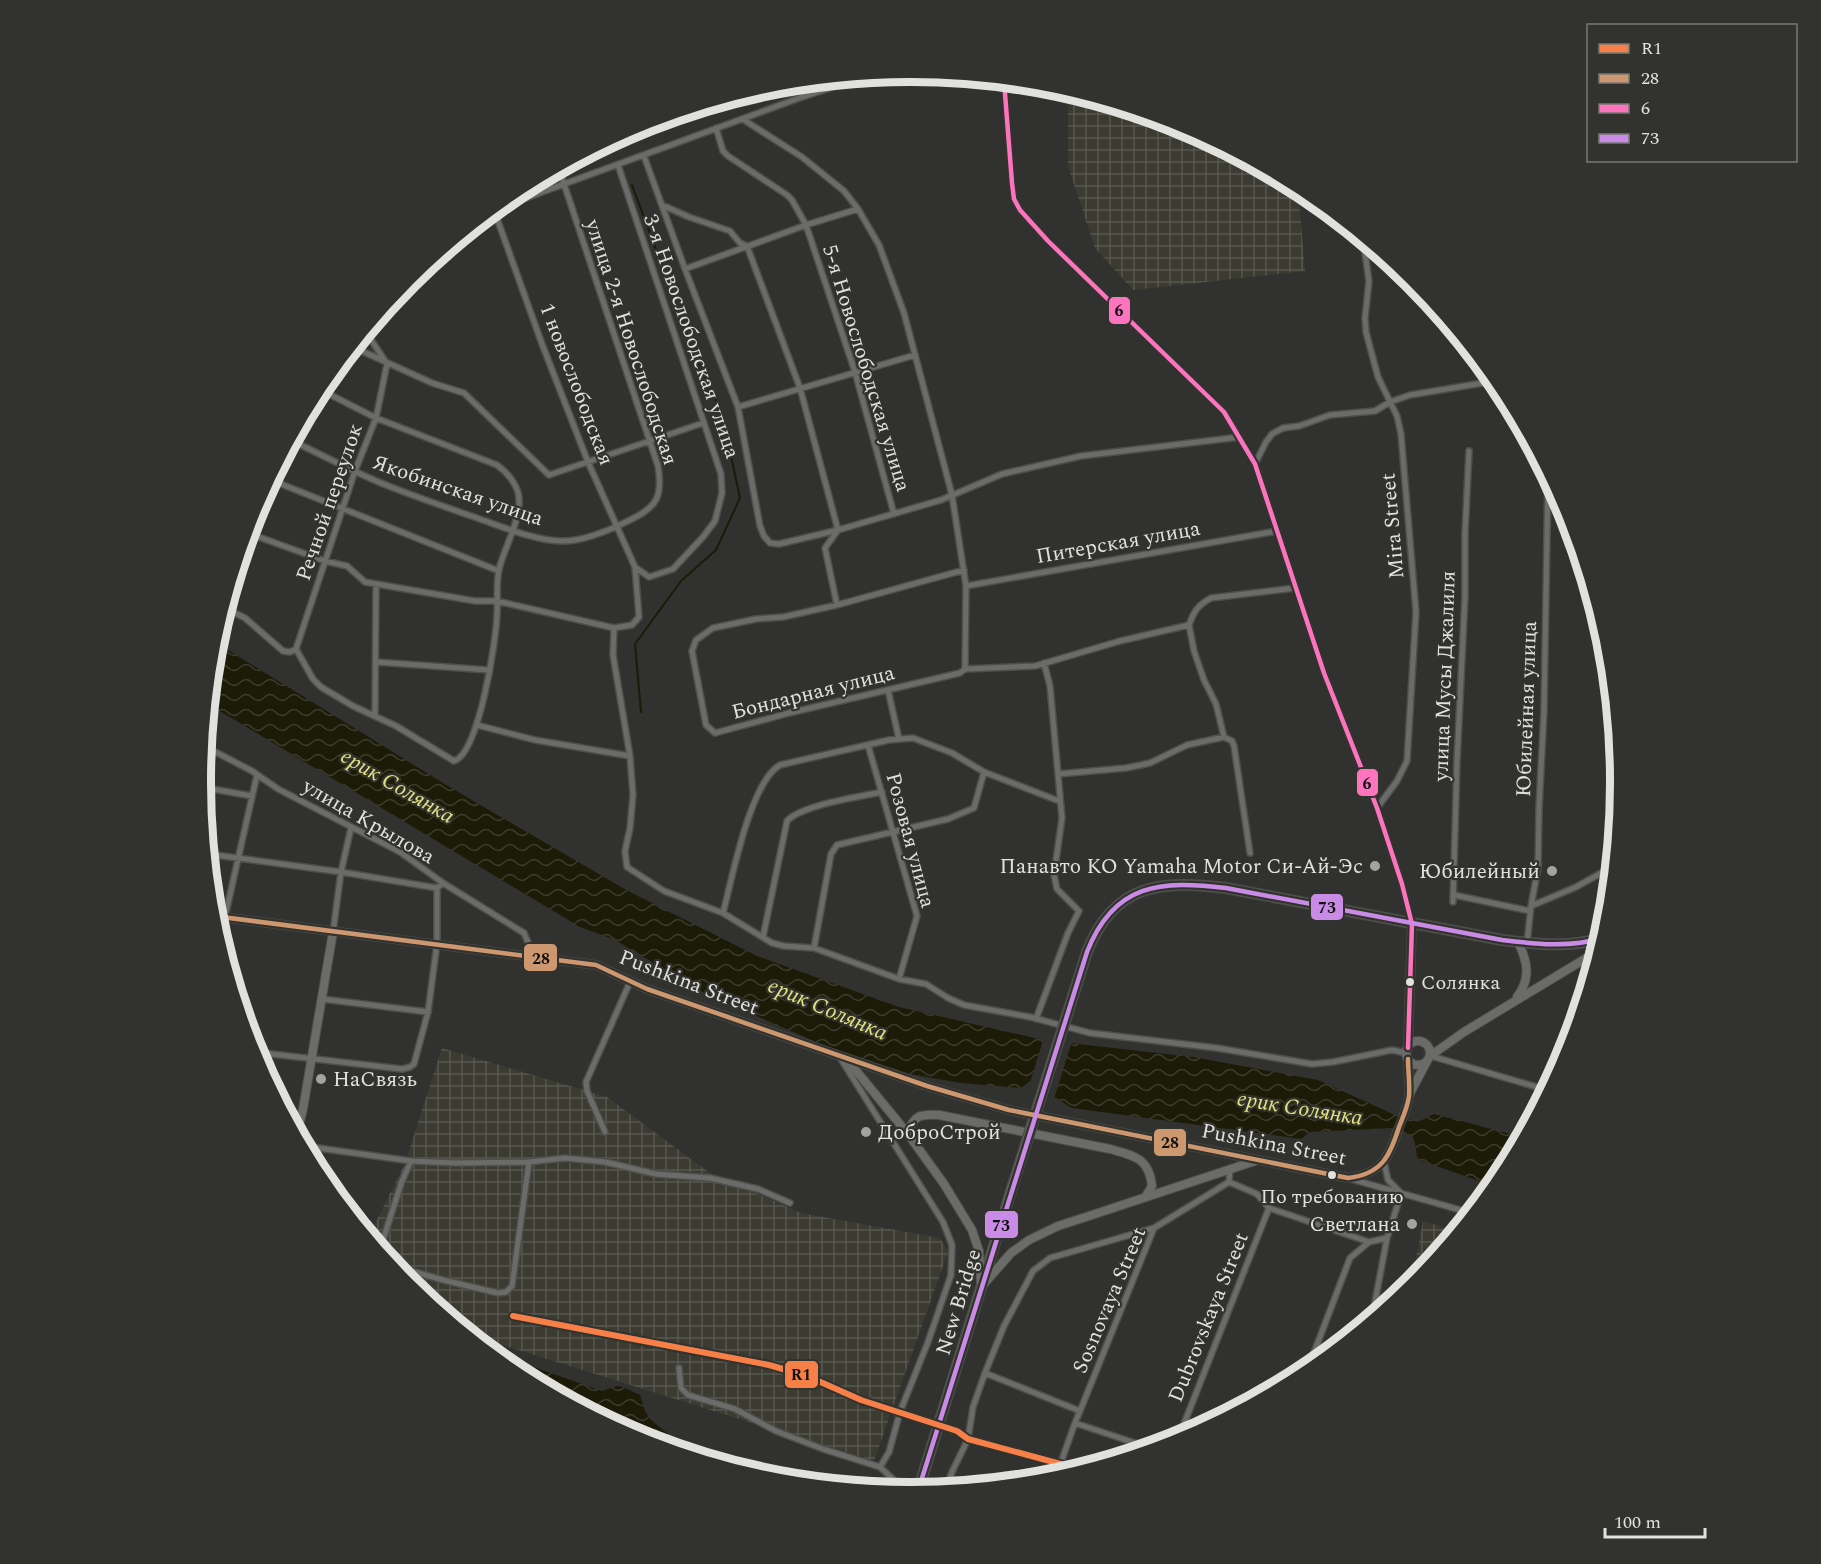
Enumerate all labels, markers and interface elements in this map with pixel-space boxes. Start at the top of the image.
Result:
legend [1587,24,1797,162]
text: R1 [1641,35,1662,62]
text: 28 [1641,65,1659,92]
text: 6 [1641,95,1650,122]
text: 73 [1641,125,1659,152]
street label: 3-я Новослободская улица [634,210,748,464]
street label: улица 2-я Новослободская [576,214,686,469]
street label: 5-я Новослободская улица [813,241,919,496]
line badge: 6 [1108,296,1131,325]
street label: 1 новослободская [530,299,622,470]
text: 6 [1115,299,1124,323]
street label: Речной переулок [288,419,372,585]
street label: Якобинская улица [368,447,548,535]
street label: Mira Street [1372,472,1414,580]
street label: Питерская улица [1033,513,1204,573]
street label: улица Мусы Джалиля [1425,570,1465,783]
street label: Юбилейная улица [1508,620,1546,798]
street label: Бондарная улица [728,657,899,729]
water label: ерик Солянка [334,740,461,832]
line badge: 6 [1356,768,1379,797]
street label: Розовая улица [877,769,944,912]
street label: улица Крылова [295,770,441,873]
text: 6 [1363,772,1372,796]
place label: Панавто КО Yamaha Motor Си-Ай-Эс [1000,851,1363,883]
place label: Юбилейный [1419,856,1540,888]
marker: Панавто КО Yamaha Motor Си-Ай-Эс [1368,859,1382,873]
marker: Юбилейный [1545,864,1559,878]
line badge: 73 [1310,893,1344,921]
text: 73 [1318,896,1336,920]
street label: Pushkina Street [614,942,763,1024]
line badge: 28 [523,943,558,972]
text: 28 [532,947,550,971]
place label: Солянка [1421,968,1500,998]
water label: ерик Солянка [762,969,892,1049]
marker: Солянка [1404,976,1416,988]
place label: НаСвязь [333,1064,417,1096]
marker: НаСвязь [314,1072,328,1086]
water label: ерик Солянка [1234,1082,1365,1135]
street label: Pushkina Street [1199,1115,1349,1175]
place label: ДоброСтрой [878,1117,1001,1149]
marker: ДоброСтрой [859,1125,873,1139]
line badge: 28 [1153,1128,1187,1157]
text: 28 [1161,1131,1179,1155]
marker: По требованию [1326,1169,1338,1181]
place label: По требованию [1260,1182,1404,1212]
place label: Светлана [1310,1209,1401,1241]
line badge: 73 [984,1210,1019,1239]
text: 73 [992,1214,1010,1238]
marker: Светлана [1405,1217,1419,1231]
street label: Sosnovaya Street [1065,1222,1155,1379]
street label: Dubrovskaya Street [1160,1228,1258,1407]
street label: New Bridge [928,1245,990,1360]
line badge: R1 [784,1360,819,1389]
text: R1 [791,1363,811,1387]
scale bar [1605,1501,1706,1539]
text: 100 m [1614,1509,1661,1536]

